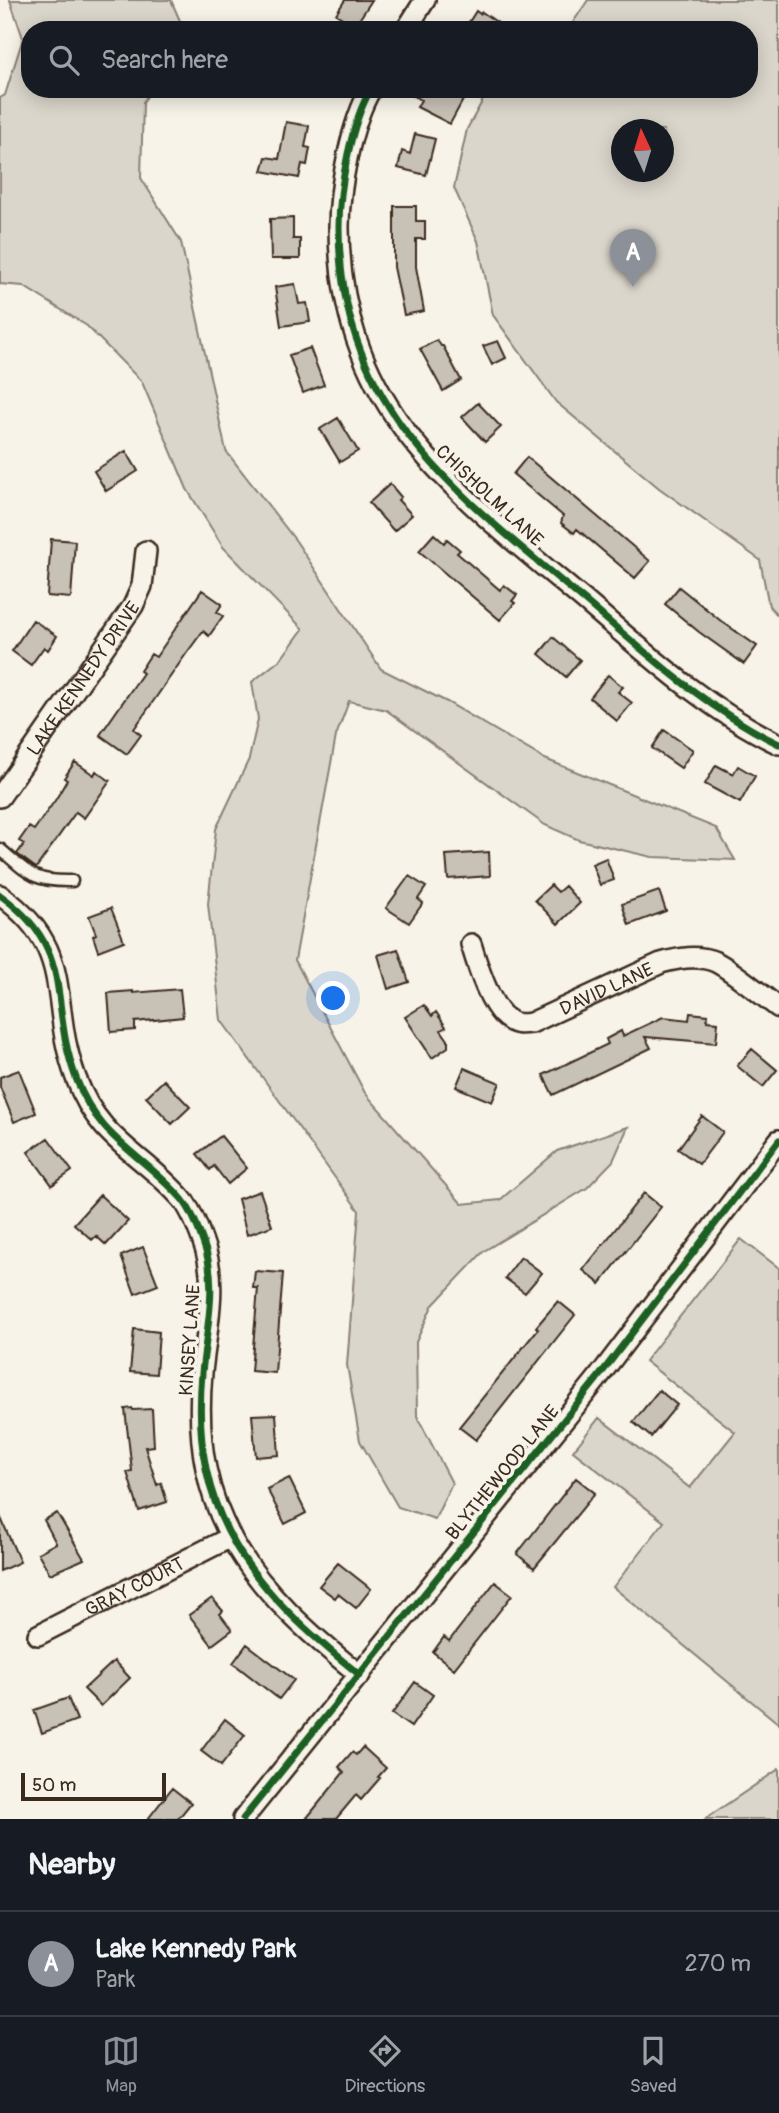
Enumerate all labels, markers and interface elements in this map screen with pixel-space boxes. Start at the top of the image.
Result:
search box [21,21,758,98]
icon: search [45,41,83,79]
text: Search here [101,44,228,76]
north arrow [611,119,674,182]
pin: A [610,229,656,287]
street label: CHISHOLM LANE [430,440,548,552]
street label: LAKE KENNEDY DRIVE [22,597,146,760]
street label: DAVID LANE [556,957,657,1021]
your location [316,981,350,1015]
street label: KINSEY LANE [174,1283,206,1397]
street label: BLYTHEWOOD LANE [441,1400,565,1545]
street label: GRAY COURT [81,1552,188,1622]
scale bar [21,1770,166,1802]
text: 50 m [32,1773,76,1797]
text: Nearby [28,1846,115,1883]
text: Lake Kennedy Park [95,1933,296,1965]
text: A [44,1949,58,1978]
text: 270 m [685,1949,751,1978]
text: Park [95,1965,135,1994]
tab: Map [102,2032,140,2098]
tab: Directions [345,2032,425,2098]
tab: Saved [630,2032,677,2098]

